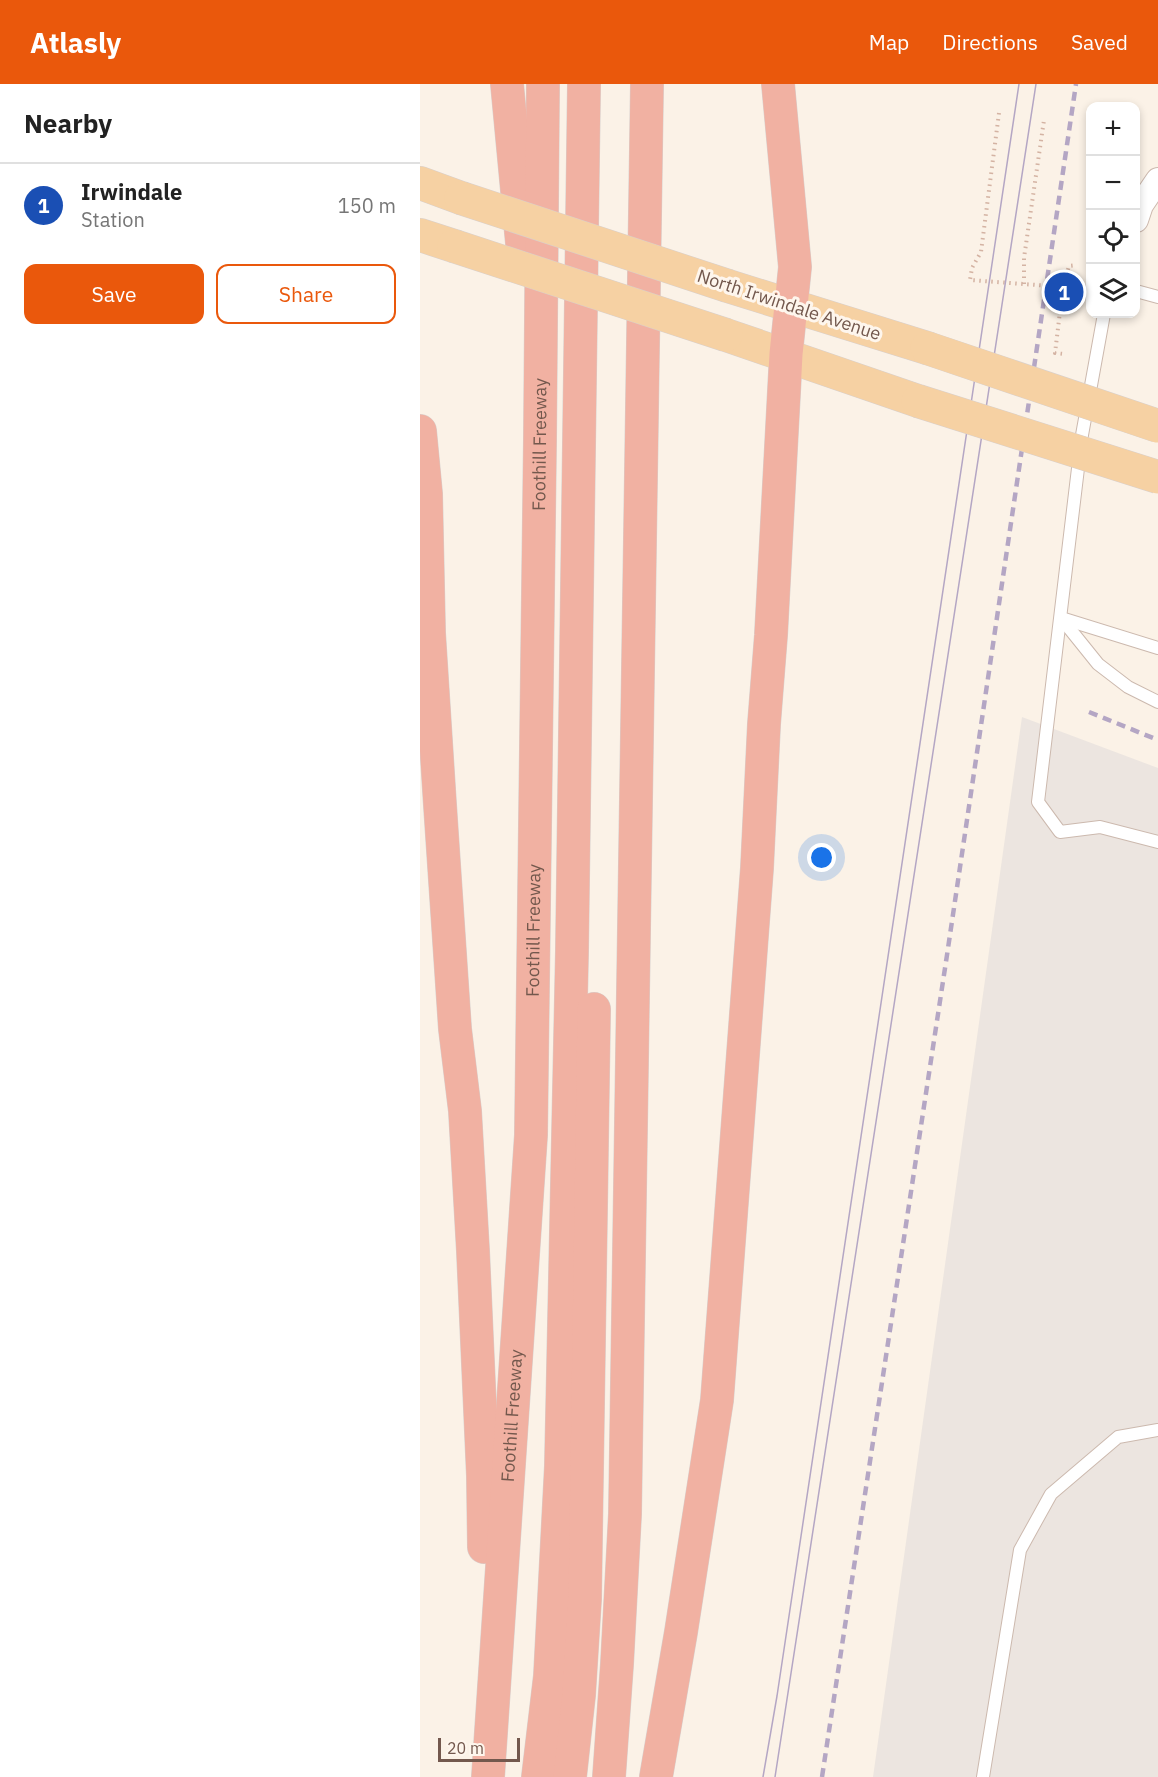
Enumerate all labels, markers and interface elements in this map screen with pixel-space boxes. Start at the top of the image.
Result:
text: Atlasly [30,24,121,61]
text: Map [869,28,909,56]
text: Directions [942,28,1038,56]
text: Saved [1071,28,1128,56]
map controls [1086,102,1140,318]
button: + [1086,102,1140,156]
text: Nearby [24,106,112,140]
button: − [1086,156,1140,210]
text: Irwindale [81,177,182,206]
text: 1 [38,192,50,219]
text: 150 m [338,192,396,219]
text: Station [81,206,145,233]
button: locate [1086,210,1140,264]
button: Save [24,264,204,324]
button: Share [216,264,396,324]
street label: North Irwindale Avenue [694,264,884,345]
button: layers [1086,264,1140,318]
pin: 1 [1044,270,1084,314]
street label: Foothill Freeway [527,378,552,511]
your location [807,843,836,872]
street label: Foothill Freeway [521,864,546,997]
street label: Foothill Freeway [496,1349,528,1483]
scale bar [438,1735,520,1762]
text: 20 m [447,1738,484,1758]

